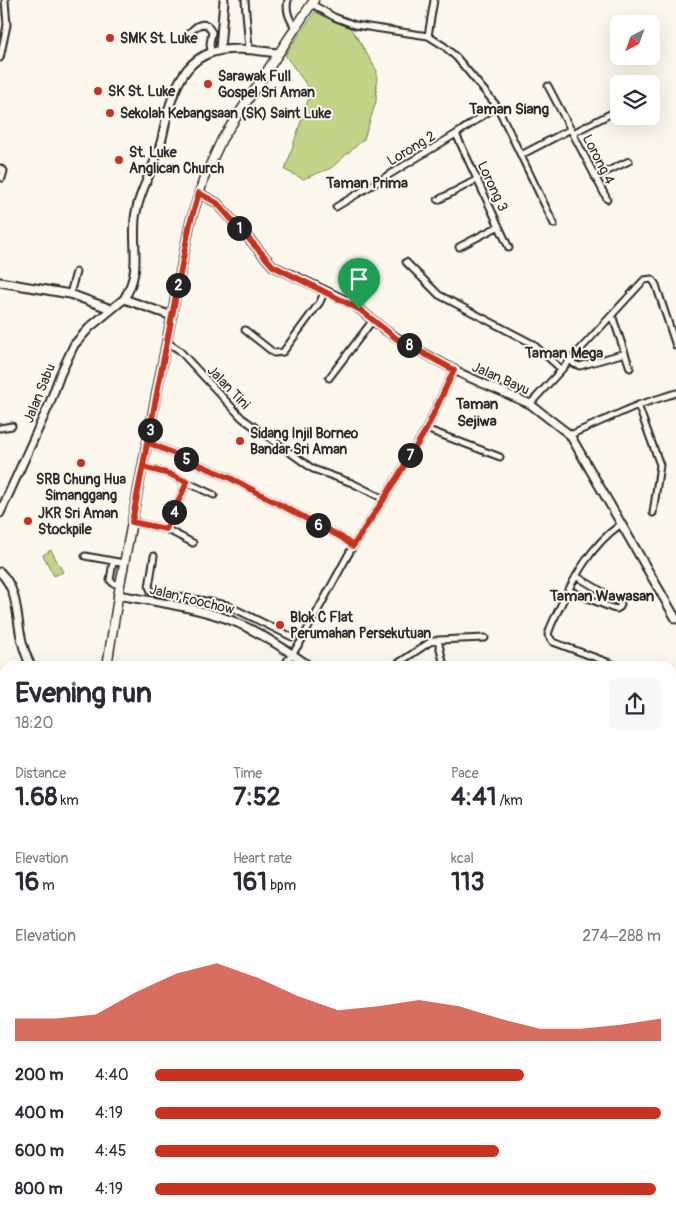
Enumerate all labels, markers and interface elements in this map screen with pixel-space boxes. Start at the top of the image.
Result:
north arrow [610,15,660,65]
map controls [610,15,660,125]
place label: SMK St. Luke [120,30,198,47]
marker: SMK St. Luke [104,32,116,44]
place label: Sarawak Full Gospel Sri Aman [218,68,315,101]
button: layers [610,75,660,125]
marker: Sarawak Full Gospel Sri Aman [202,78,214,90]
place label: SK St. Luke [108,83,176,100]
marker: SK St. Luke [92,85,104,97]
district label: Taman Siang [468,100,549,119]
place label: Sekolah Kebangsaan (SK) Saint Luke [120,105,332,122]
marker: Sekolah Kebangsaan (SK) Saint Luke [104,107,116,119]
street label: Lorong 2 [384,127,439,169]
street label: Lorong 4 [579,131,618,187]
place label: St. Luke Anglican Church [129,144,224,177]
marker: St. Luke Anglican Church [113,154,125,166]
street label: Lorong 3 [474,158,512,214]
district label: Taman Prima [325,174,408,193]
pin: 1 [226,216,252,240]
text: 1 [237,220,242,237]
pin [338,258,380,309]
icon: arrive [345,265,373,293]
pin: 2 [166,272,190,298]
text: 2 [175,277,182,294]
pin: 8 [396,332,422,358]
text: 8 [406,337,413,354]
district label: Taman Mega [524,344,603,363]
street label: Jalan Bayu [469,358,532,399]
street label: Jalan Sabu [20,361,59,425]
street label: Jalan Tini [204,362,254,413]
district label: Taman Sejiwa [455,395,499,431]
pin: 3 [138,418,162,442]
text: 3 [147,422,154,439]
place label: Sidang Injil Borneo Bandar Sri Aman [250,425,359,458]
marker: Sidang Injil Borneo Bandar Sri Aman [234,435,246,447]
pin: 7 [398,442,422,468]
pin: 5 [174,446,198,472]
text: 7 [407,447,414,464]
text: 5 [183,451,190,468]
marker: SRB Chung Hua Simanggang [75,457,87,469]
place label: SRB Chung Hua Simanggang [36,471,126,504]
pin: 4 [162,500,186,524]
text: 4 [170,504,179,521]
place label: JKR Sri Aman Stockpile [38,505,118,538]
pin: 6 [306,512,330,538]
marker: JKR Sri Aman Stockpile [22,515,34,527]
text: 6 [314,517,323,534]
street label: Jalan Foochow [148,581,237,618]
district label: Taman Wawasan [549,587,655,606]
place label: Blok C Flat Perumahan Persekutuan [290,609,431,642]
marker: Blok C Flat Perumahan Persekutuan [274,619,286,631]
text: Evening run [15,676,152,711]
button: share [609,678,661,730]
text: 18:20 [15,713,53,733]
text: Distance [15,765,66,782]
text: Time [233,765,262,782]
text: Pace [451,765,479,782]
text: 1.68 [15,782,57,813]
text: 7:52 [233,782,280,813]
text: 4:41 [451,782,496,813]
text: km [57,792,79,809]
text: /km [496,792,523,809]
text: Elevation [15,850,68,867]
text: Heart rate [233,850,292,867]
text: kcal [451,850,474,867]
text: 16 [15,867,39,898]
text: 161 [233,867,267,898]
text: 113 [451,867,485,898]
text: m [39,877,55,894]
text: bpm [267,877,296,894]
text: Elevation [15,926,76,946]
text: 274–288 m [582,926,661,946]
text: 200 m [15,1065,63,1085]
text: 4:40 [95,1065,129,1085]
text: 400 m [15,1103,64,1123]
text: 4:19 [95,1103,123,1123]
text: 600 m [15,1141,64,1161]
text: 4:45 [95,1141,127,1161]
text: 800 m [15,1179,63,1199]
text: 4:19 [95,1179,123,1199]

